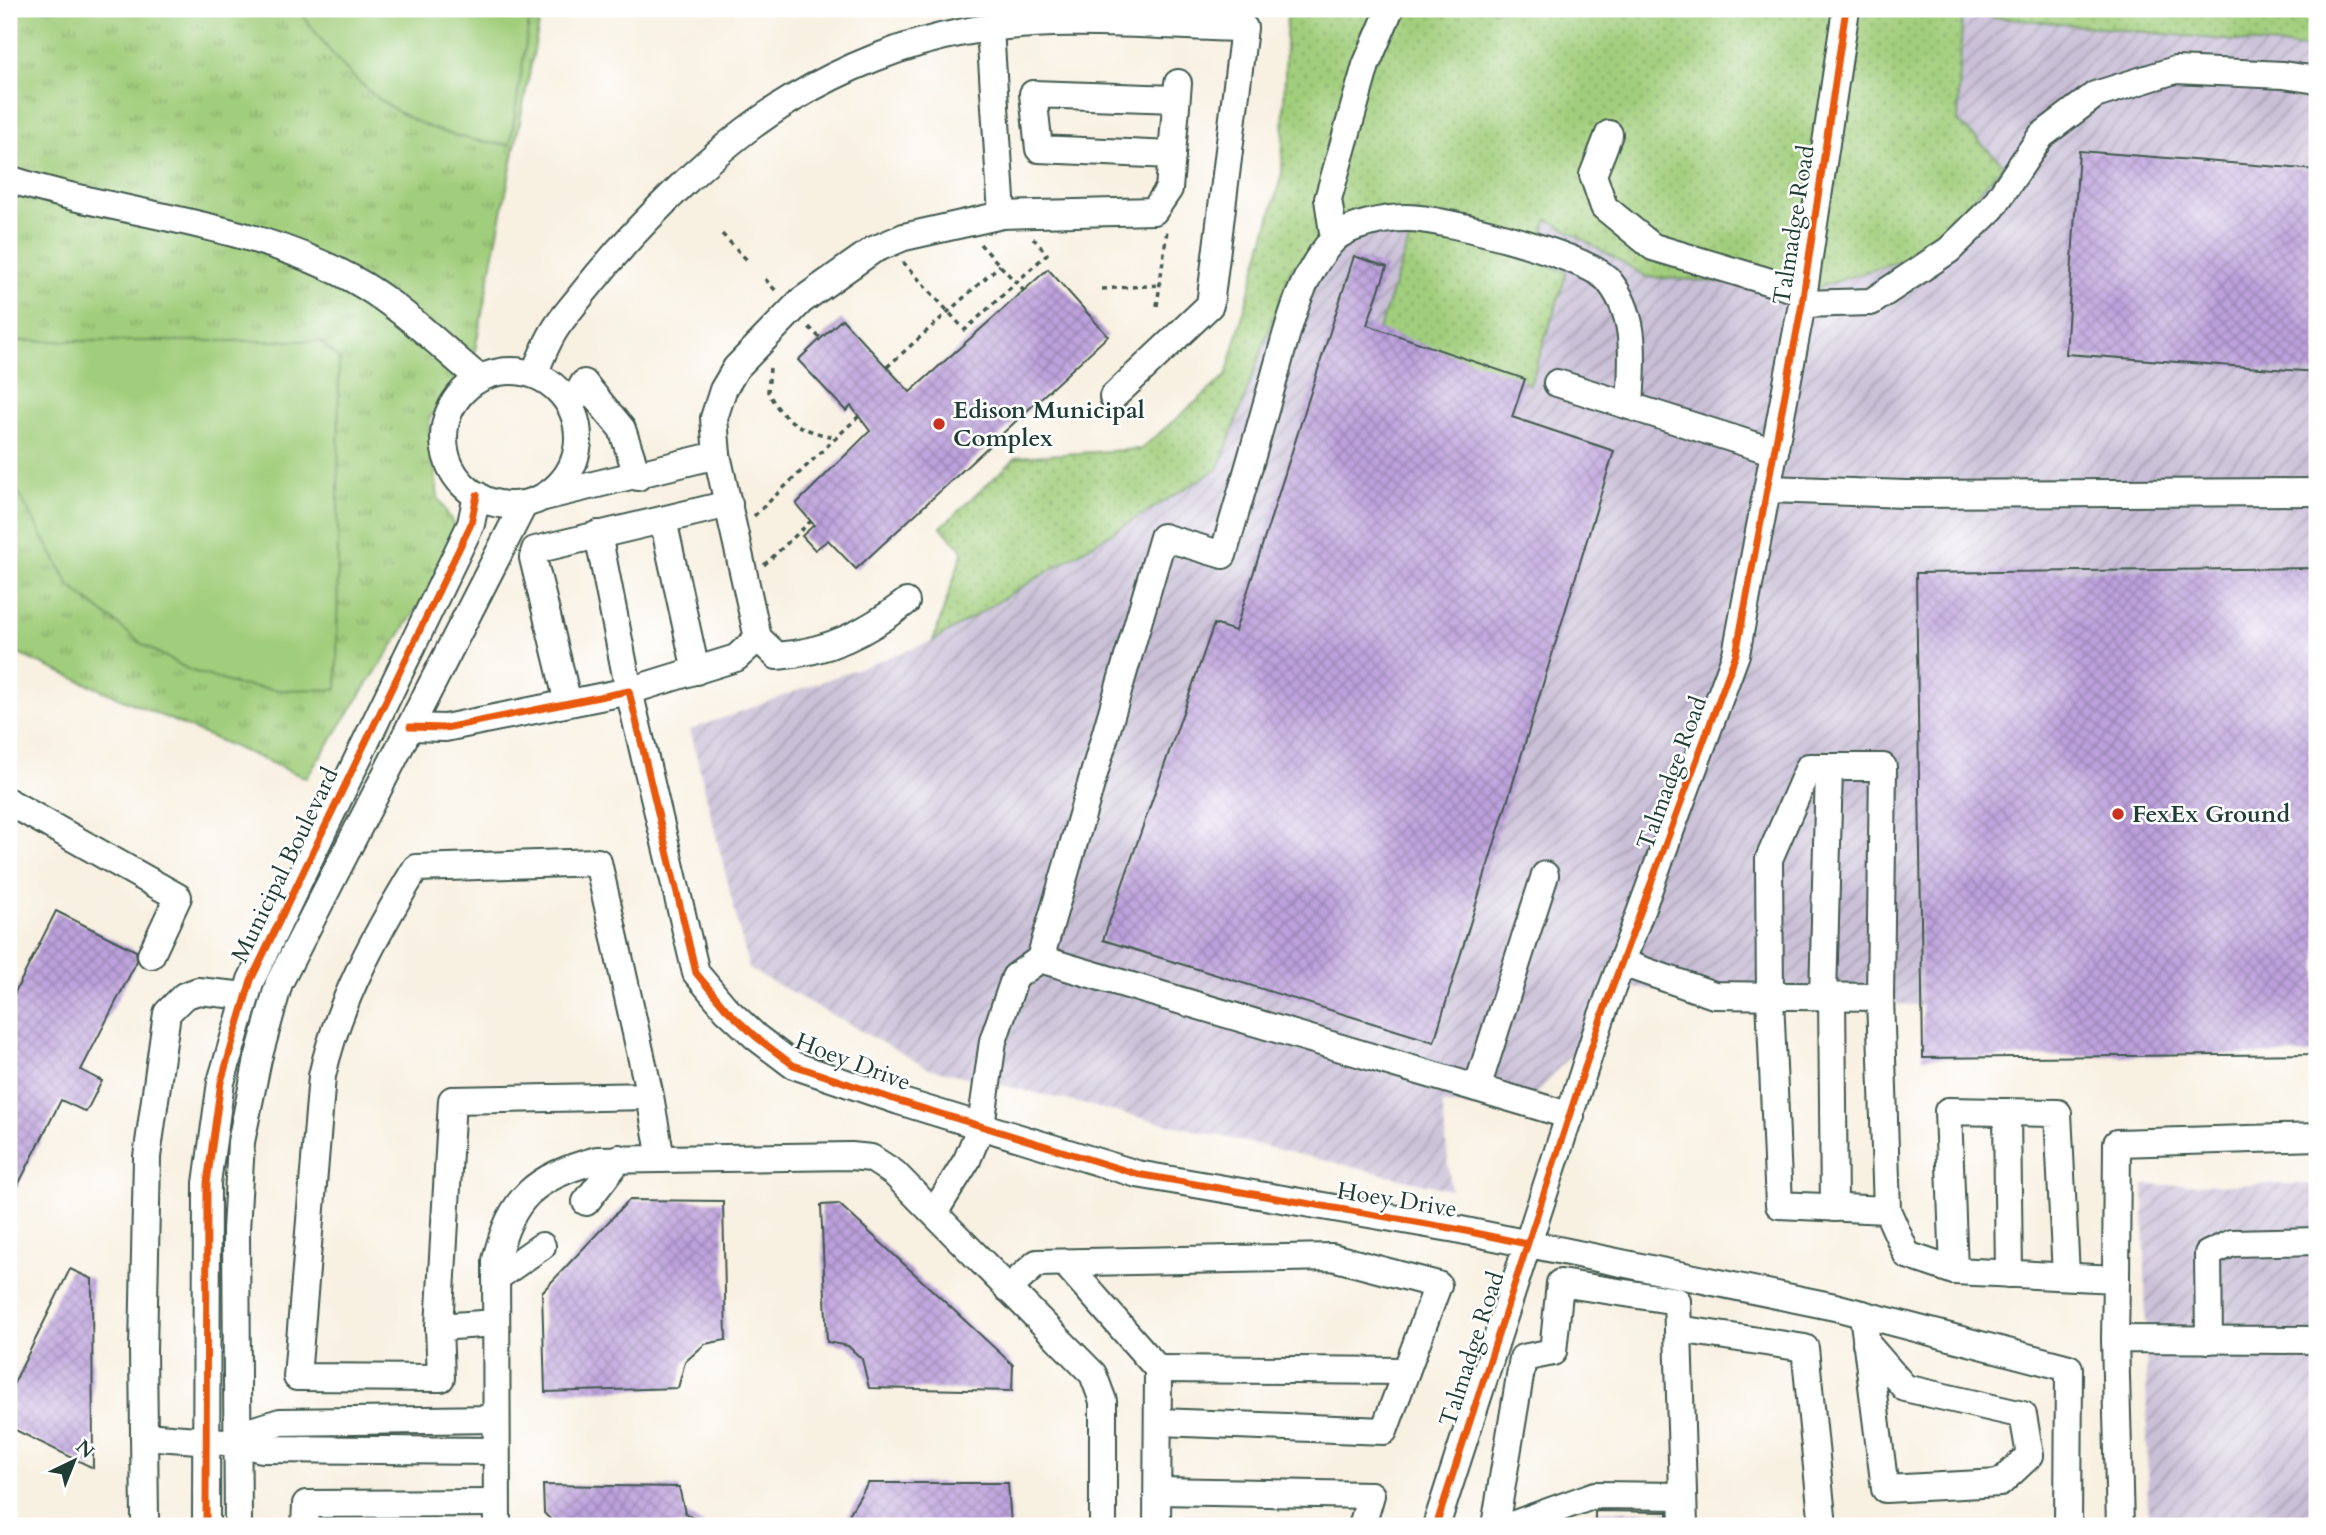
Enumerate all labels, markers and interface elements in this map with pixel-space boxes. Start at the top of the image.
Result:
street label: Talmadge Road [1765,143,1823,307]
place label: Edison Municipal Complex [953,394,1145,455]
marker: Edison Municipal Complex [931,416,947,432]
street label: Talmadge Road [1629,691,1715,854]
street label: Municipal Boulevard [223,762,347,968]
place label: FexEx Ground [2132,798,2290,831]
marker: FexEx Ground [2110,806,2126,822]
street label: Hoey Drive [791,1025,915,1099]
street label: Hoey Drive [1335,1174,1459,1226]
street label: Talmadge Road [1431,1267,1513,1431]
north arrow [38,1426,108,1496]
text: N [70,1434,100,1465]

